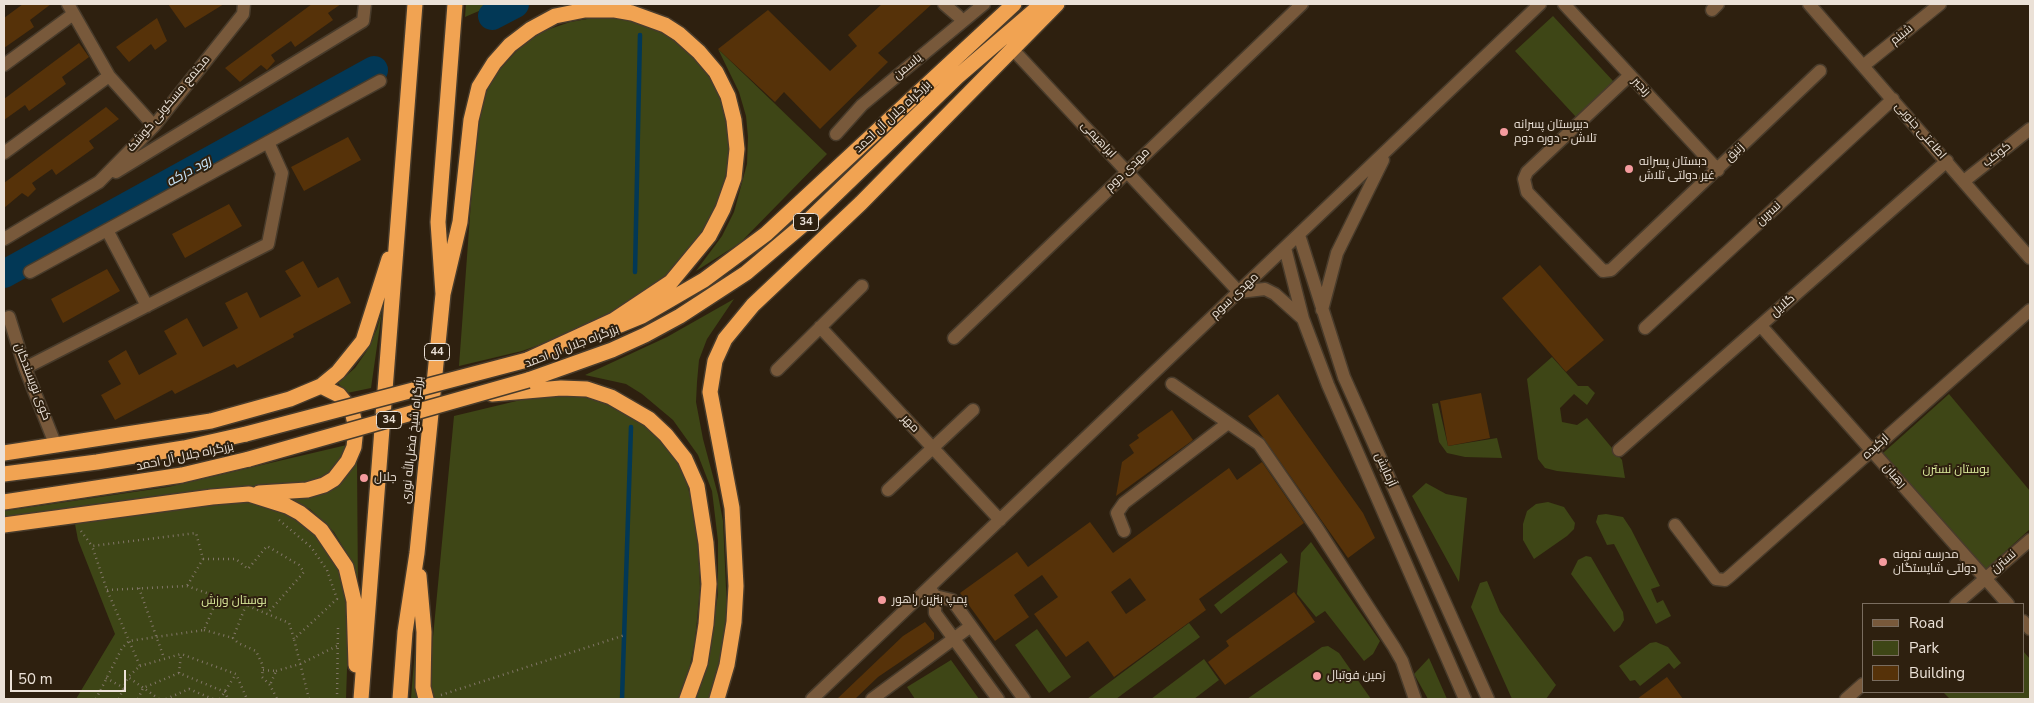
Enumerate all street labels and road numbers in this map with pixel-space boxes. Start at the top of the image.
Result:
street label: شبنم [1888,22,1916,48]
street label: یاسمن [891,51,925,83]
street label: مجتمع مسکونی کوشک [125,53,213,155]
street label: رنجبر [1629,75,1653,99]
street label: بزرگراه جلال آل احمد [852,78,934,156]
street label: اطاعتی جنوبی [1891,100,1949,162]
street label: ابراهیمی [1077,119,1119,161]
street label: کوکب [1980,140,2014,170]
street label: زنبق [1723,141,1747,165]
street label: مهدی دوم [1103,145,1153,195]
street label: نسرین [1754,199,1784,229]
road number: 34 [794,213,818,230]
street label: مهدی سوم [1208,270,1262,322]
street label: گلایل [1768,291,1798,321]
street label: بزرگراه جلال آل احمد [523,322,621,372]
street label: کوی نویسندگان [11,341,53,423]
road number: 44 [424,344,450,361]
street label: بزرگراه شیخ فضل‌الله نوری [399,376,427,504]
road number: 34 [376,412,402,428]
street label: مهر [898,412,922,436]
street label: ارکیده [1860,431,1892,463]
street label: بزرگراه جلال آل احمد [135,440,235,474]
street label: آزمایش [1371,451,1399,489]
street label: رهبان [1879,461,1909,491]
street label: نسترن [1988,547,2020,577]

